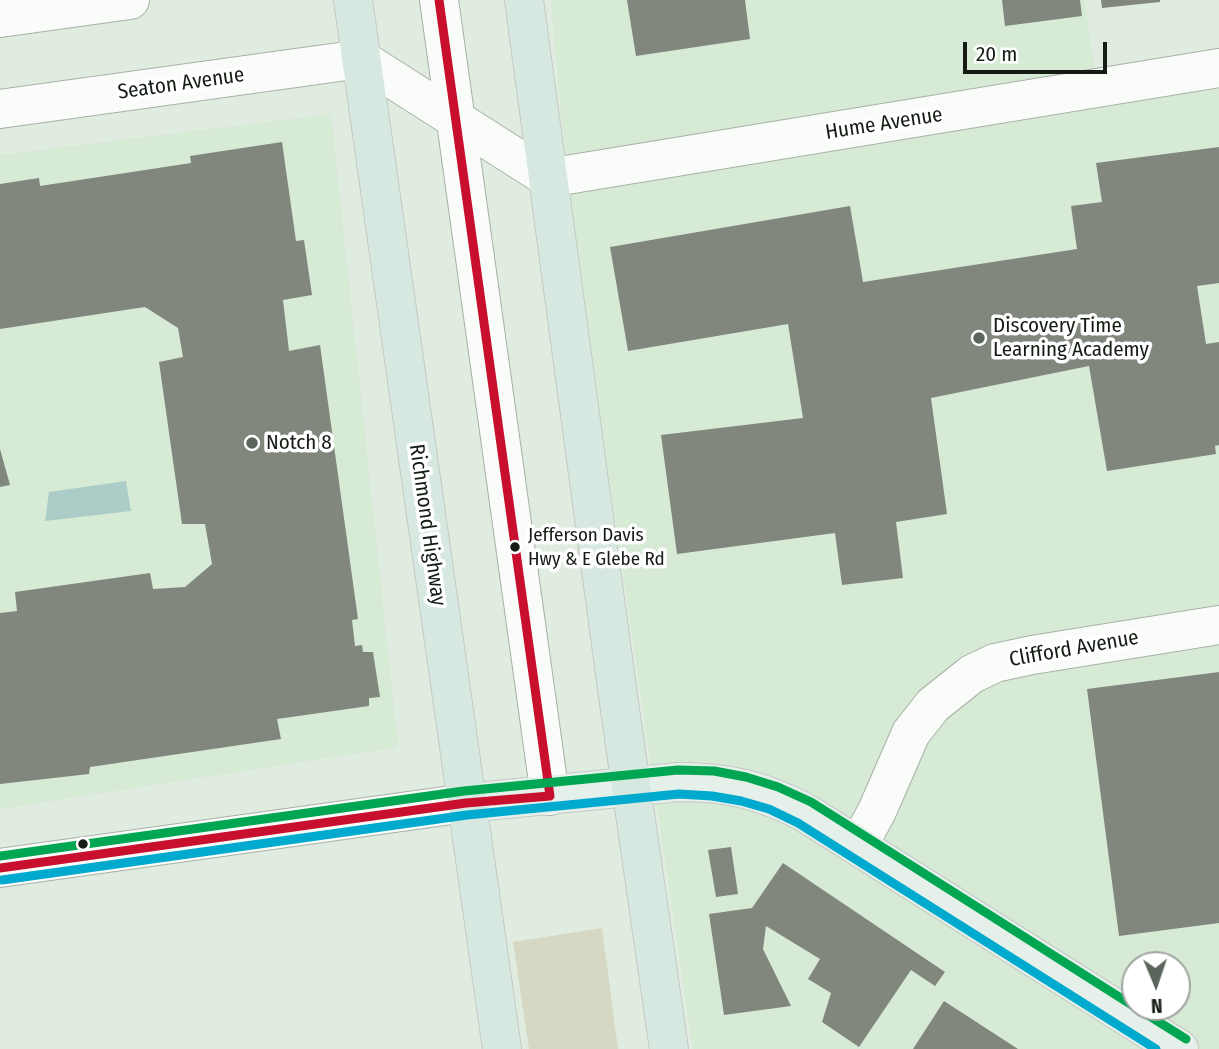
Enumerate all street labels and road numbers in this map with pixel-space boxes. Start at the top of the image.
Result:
street label: Seaton Avenue [116,63,246,105]
street label: Hume Avenue [824,102,944,146]
street label: Richmond Highway [403,443,451,607]
street label: Clifford Avenue [1007,625,1141,673]

